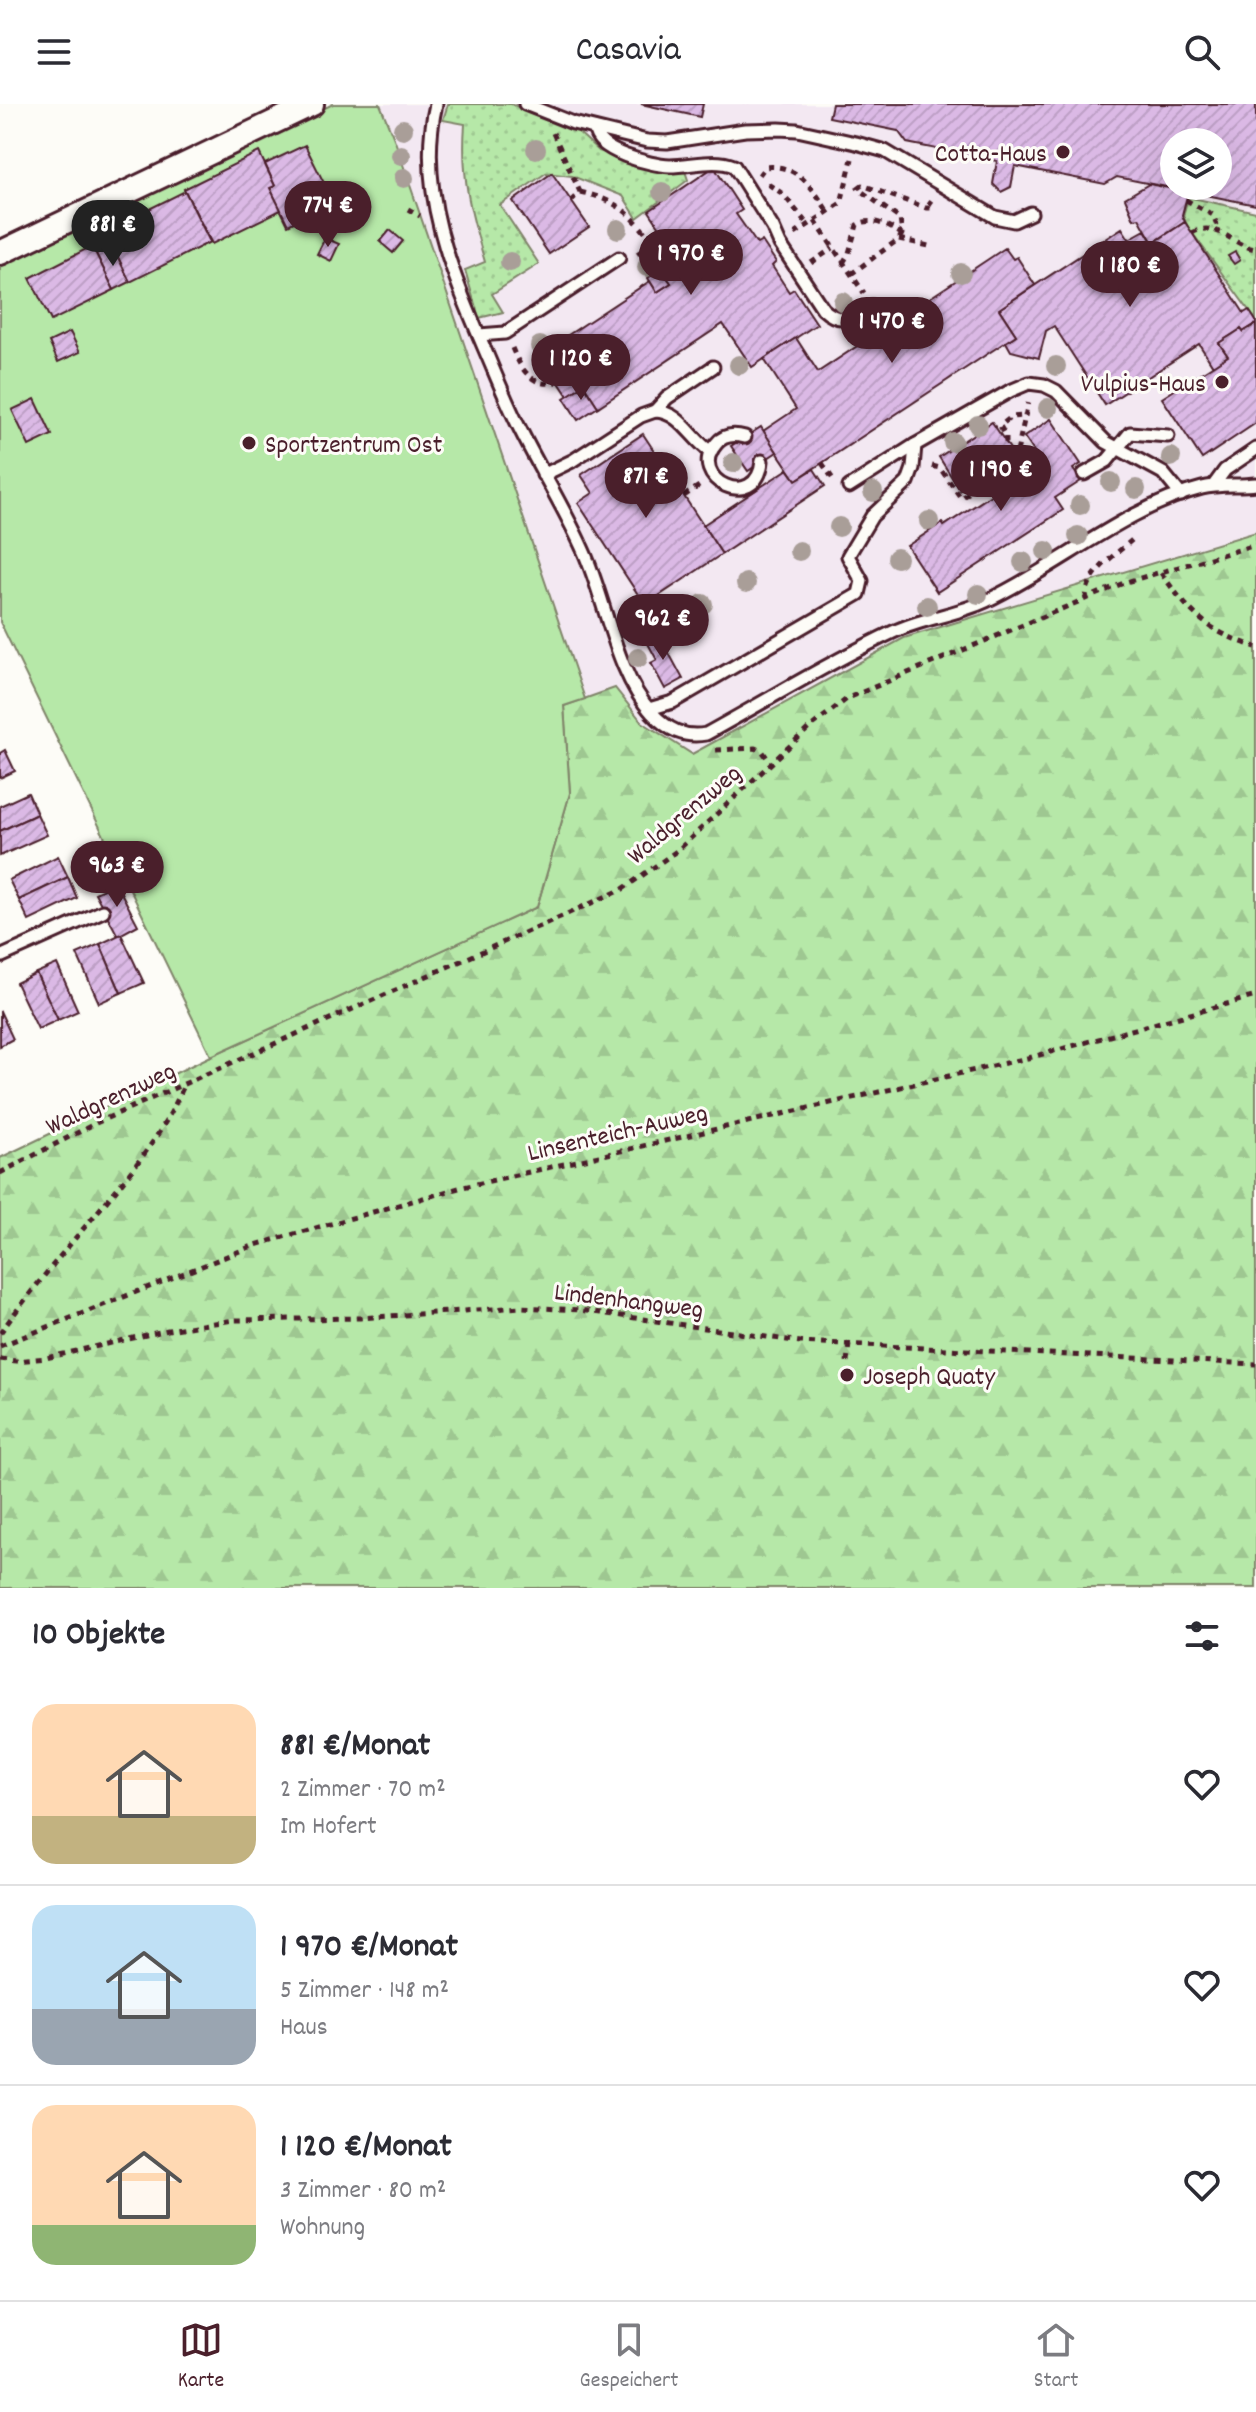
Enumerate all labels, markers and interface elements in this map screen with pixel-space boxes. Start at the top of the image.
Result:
text: Casavia [575,26,681,78]
icon: menu [32,30,76,74]
icon: search [1180,30,1224,74]
map controls [1160,128,1232,200]
button: layers [1160,128,1232,200]
place label: Cotta-Haus [935,137,1047,174]
marker: Cotta-Haus [1054,143,1072,161]
pin: 774 € [272,181,384,249]
text: 774 € [302,188,354,225]
pin: 881 € [57,200,169,268]
text: 881 € [89,207,137,244]
pin: 1 970 € [617,229,765,297]
text: 1 970 € [657,236,725,273]
pin: 1 180 € [1056,241,1204,309]
text: 1 180 € [1099,248,1161,285]
pin: 1 470 € [818,297,966,365]
text: 1 470 € [858,304,926,341]
pin: 1 120 € [507,334,655,402]
text: 1 120 € [549,341,613,378]
place label: Vulpius-Haus [1081,367,1206,404]
marker: Vulpius-Haus [1213,373,1231,391]
place label: Sportzentrum Ost [265,428,443,465]
marker: Sportzentrum Ost [240,434,258,452]
pin: 1 190 € [927,445,1075,513]
pin: 871 € [590,452,702,520]
text: 1 190 € [969,452,1033,489]
text: 871 € [623,459,669,496]
pin: 962 € [607,594,719,662]
text: 962 € [635,601,691,638]
street label: Waldgrenzweg [620,757,751,875]
pin: 963 € [61,841,173,909]
text: 963 € [89,848,145,885]
street label: Waldgrenzweg [40,1054,182,1146]
street label: Linsenteich-Auweg [524,1096,712,1173]
street label: Lindenhangweg [552,1275,705,1330]
place label: Joseph Quaty [863,1360,995,1397]
marker: Joseph Quaty [838,1366,856,1384]
text: 10 Objekte [32,1612,165,1661]
icon: filters [1180,1614,1224,1658]
text: 881 €/Monat [280,1723,430,1772]
icon: home [96,1736,192,1832]
icon: heart [1180,1762,1224,1806]
text: 2 Zimmer · 70 m² [280,1772,446,1809]
text: Im Hofert [280,1809,377,1846]
text: 1 970 €/Monat [280,1924,458,1973]
icon: home [96,1937,192,2033]
icon: heart [1180,1963,1224,2007]
text: 5 Zimmer · 148 m² [280,1973,449,2010]
text: Haus [280,2010,328,2047]
text: 1 120 €/Monat [280,2124,452,2173]
icon: home [96,2137,192,2233]
icon: heart [1180,2163,1224,2207]
text: 3 Zimmer · 80 m² [280,2173,446,2210]
text: Wohnung [280,2210,365,2247]
tab: Karte [178,2318,224,2397]
tab: Gespeichert [580,2318,678,2397]
tab: Start [1034,2318,1078,2397]

